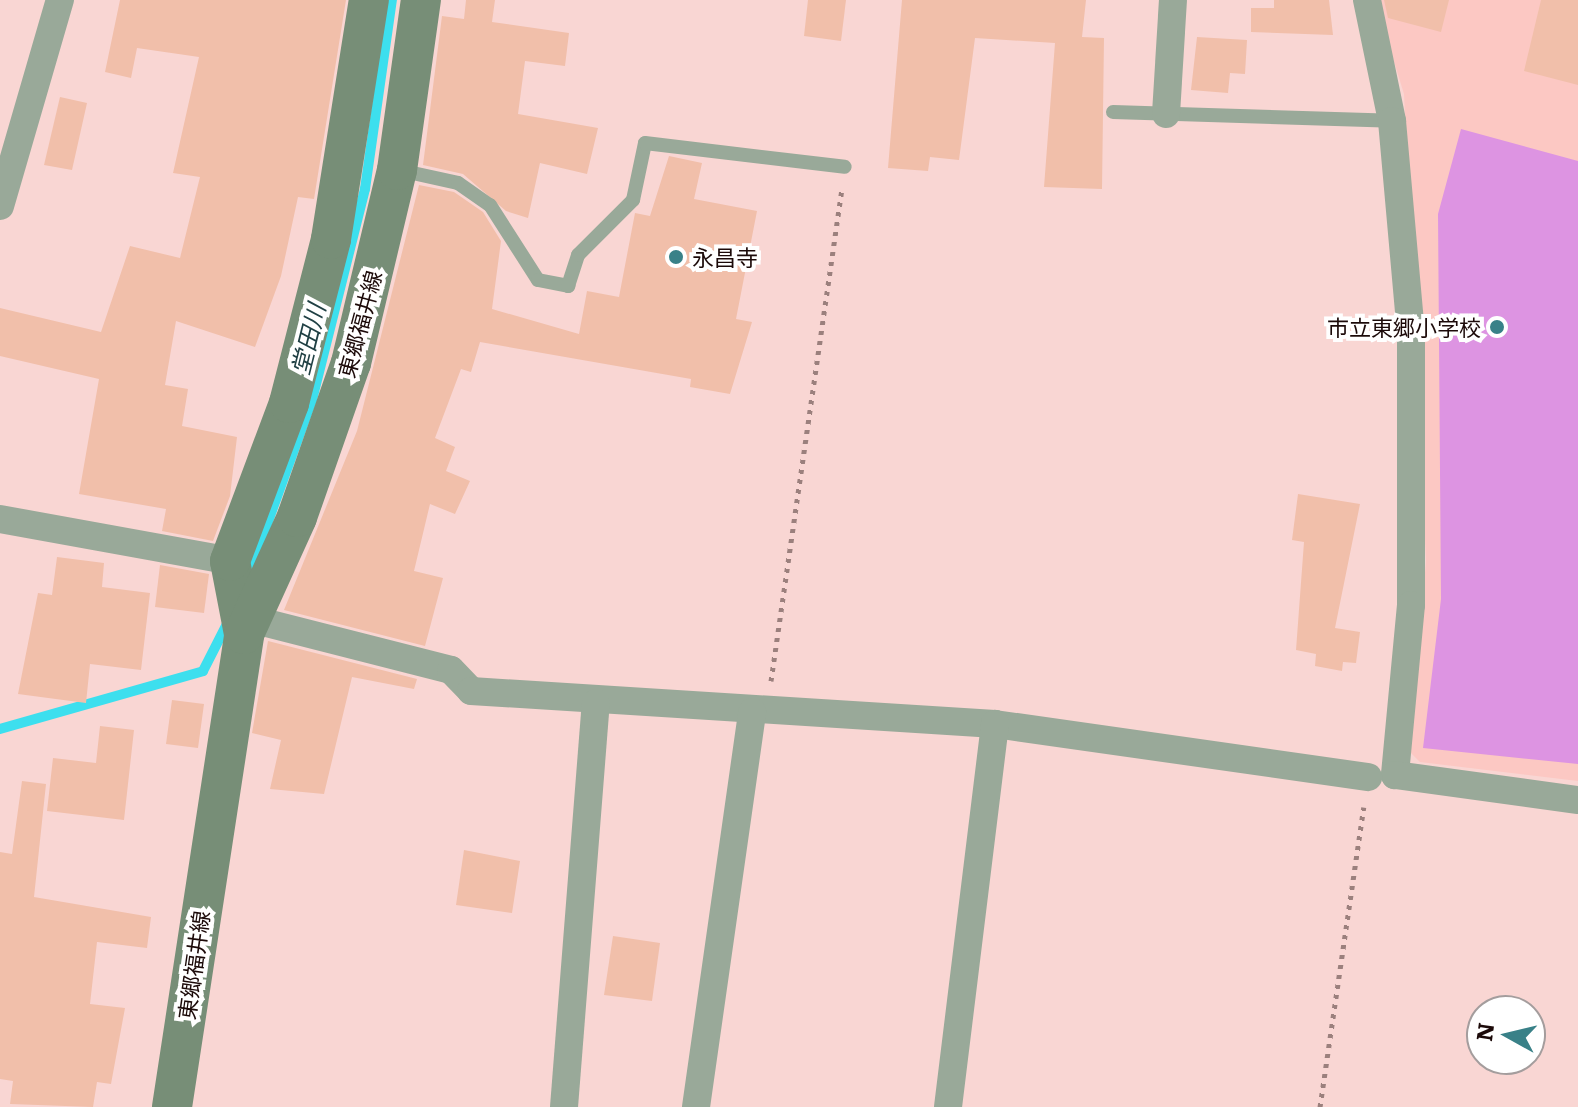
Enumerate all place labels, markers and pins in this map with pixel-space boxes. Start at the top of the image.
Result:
place label: 永昌寺 [692,244,758,270]
marker: 永昌寺 [667,248,685,266]
place label: 市立東郷小学校 [1327,314,1481,340]
marker: 市立東郷小学校 [1488,318,1506,336]

